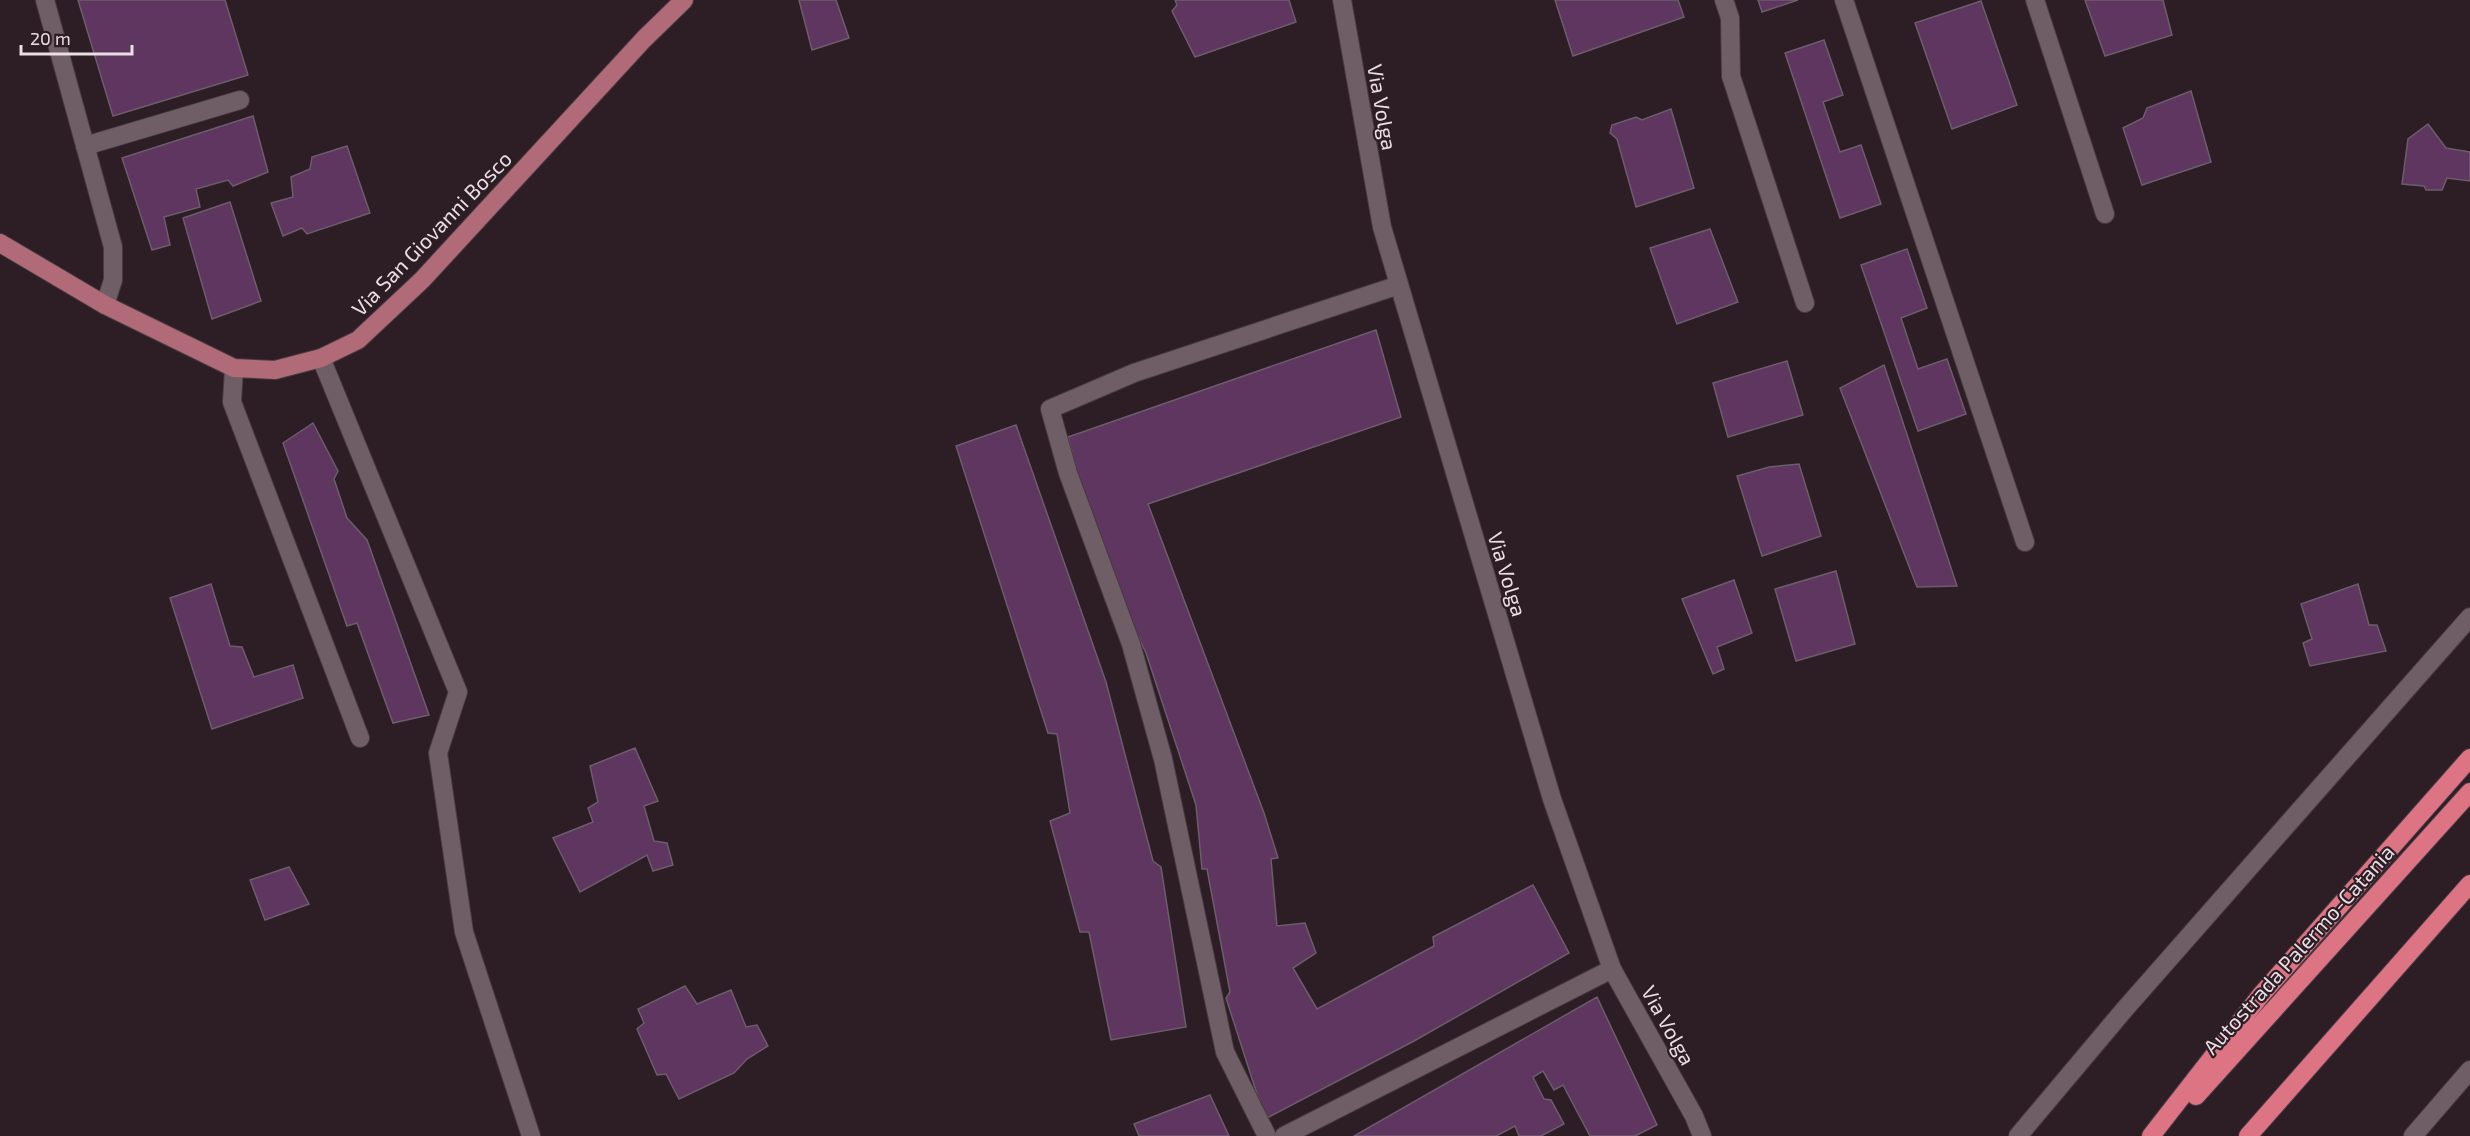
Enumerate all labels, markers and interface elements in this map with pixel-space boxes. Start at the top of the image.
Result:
scale bar [21,18,132,56]
text: 20 m [30,27,71,49]
street label: Via Volga [1363,62,1403,152]
street label: Via San Giovanni Bosco [346,146,516,320]
street label: Via Volga [1483,529,1533,619]
street label: Autostrada Palermo-Catania [2197,839,2399,1059]
street label: Via Volga [1637,981,1701,1069]

